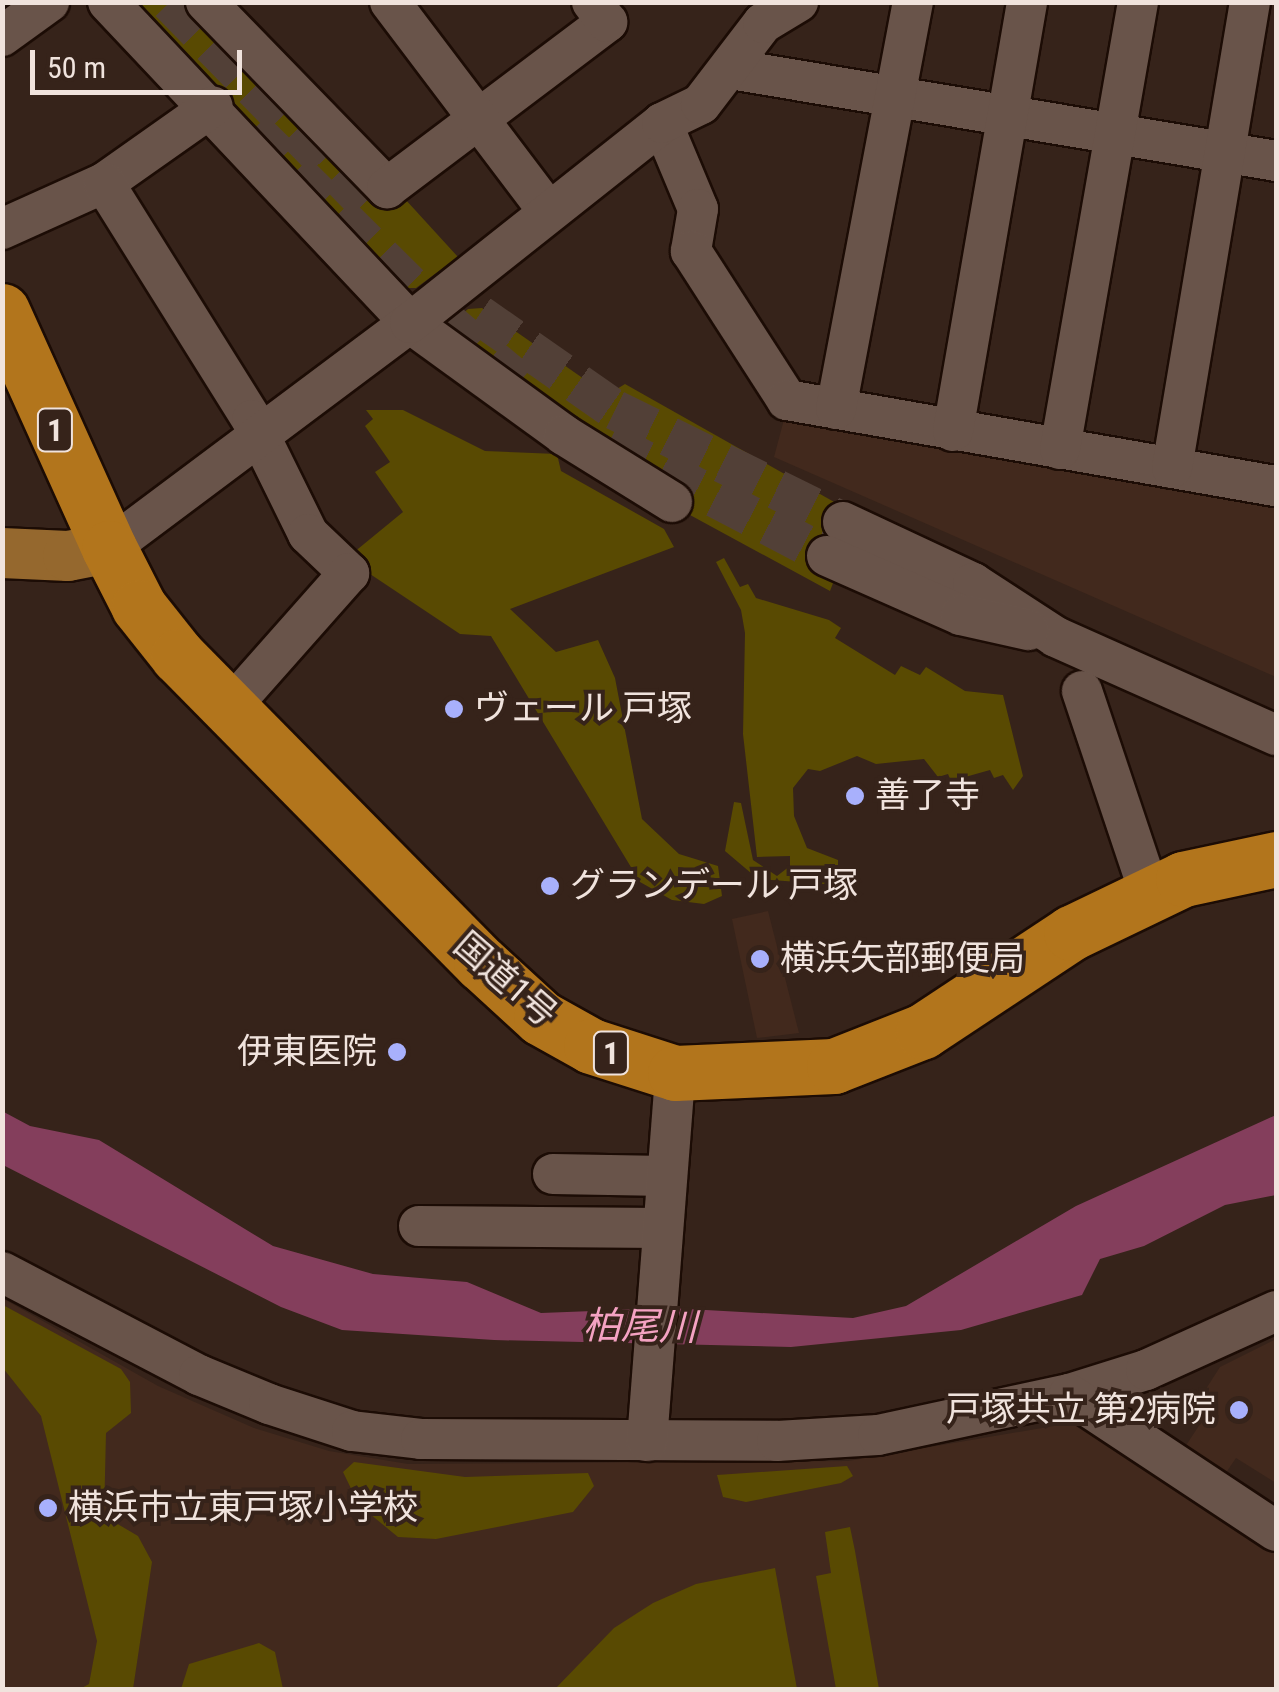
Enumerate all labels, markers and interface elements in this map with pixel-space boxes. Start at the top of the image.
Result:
scale bar [35,30,248,92]
text: 50 m [47,50,106,85]
road number: 1 [35,403,75,457]
place label: ヴェール 戸塚 [474,688,692,730]
marker: ヴェール 戸塚 [443,698,465,720]
place label: 善了寺 [875,775,980,817]
marker: 善了寺 [844,785,866,807]
place label: グランデール 戸塚 [570,865,858,907]
marker: グランデール 戸塚 [539,875,561,897]
street label: 国道1号 [445,924,565,1036]
place label: 横浜矢部郵便局 [780,938,1025,980]
marker: 横浜矢部郵便局 [749,948,771,970]
road number: 1 [591,1026,631,1080]
place label: 伊東医院 [237,1031,377,1073]
marker: 伊東医院 [386,1041,408,1063]
water label: 柏尾川 [583,1303,697,1351]
place label: 戸塚共立 第2病院 [946,1389,1216,1431]
marker: 戸塚共立 第2病院 [1226,1397,1252,1423]
place label: 横浜市立東戸塚小学校 [68,1487,418,1529]
marker: 横浜市立東戸塚小学校 [37,1497,59,1519]

